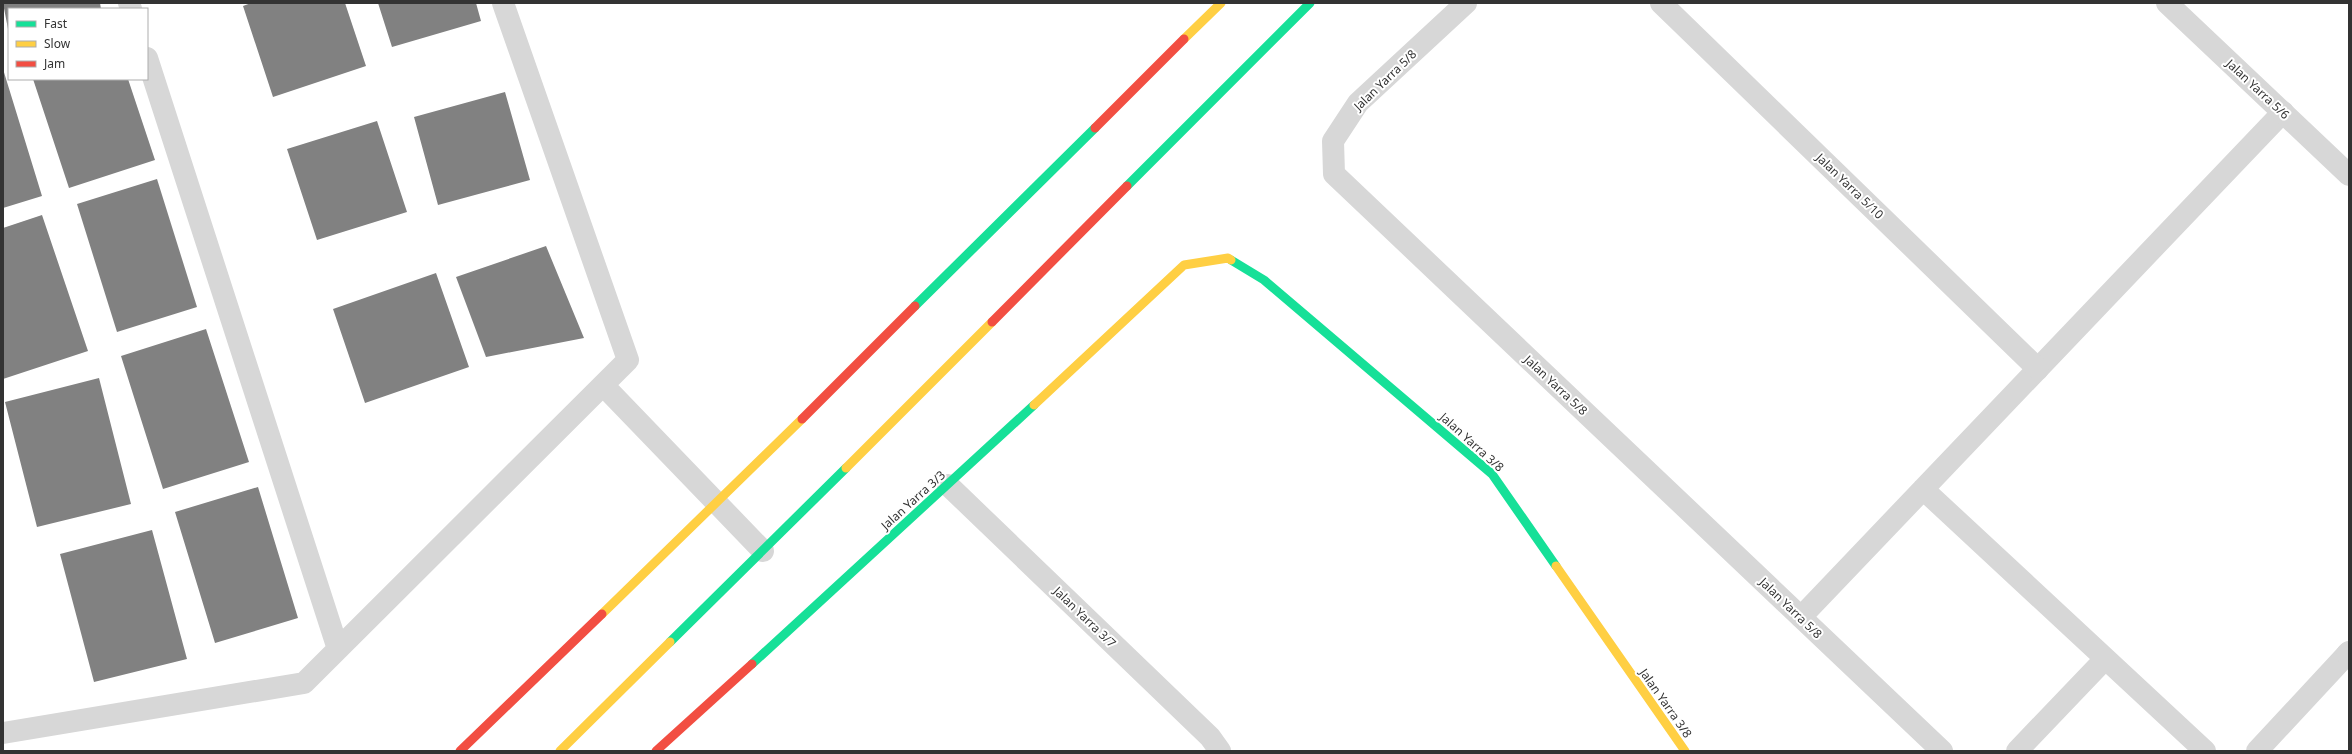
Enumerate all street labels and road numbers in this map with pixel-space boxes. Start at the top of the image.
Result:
street label: Jalan Yarra 5/8 [1349,46,1420,115]
street label: Jalan Yarra 5/6 [2222,54,2294,123]
street label: Jalan Yarra 5/10 [1812,149,1888,223]
street label: Jalan Yarra 5/8 [1520,350,1592,419]
street label: Jalan Yarra 3/8 [1435,408,1508,476]
street label: Jalan Yarra 3/3 [876,466,949,534]
street label: Jalan Yarra 5/8 [1755,573,1826,642]
street label: Jalan Yarra 3/7 [1049,582,1120,651]
street label: Jalan Yarra 3/8 [1635,664,1696,741]

